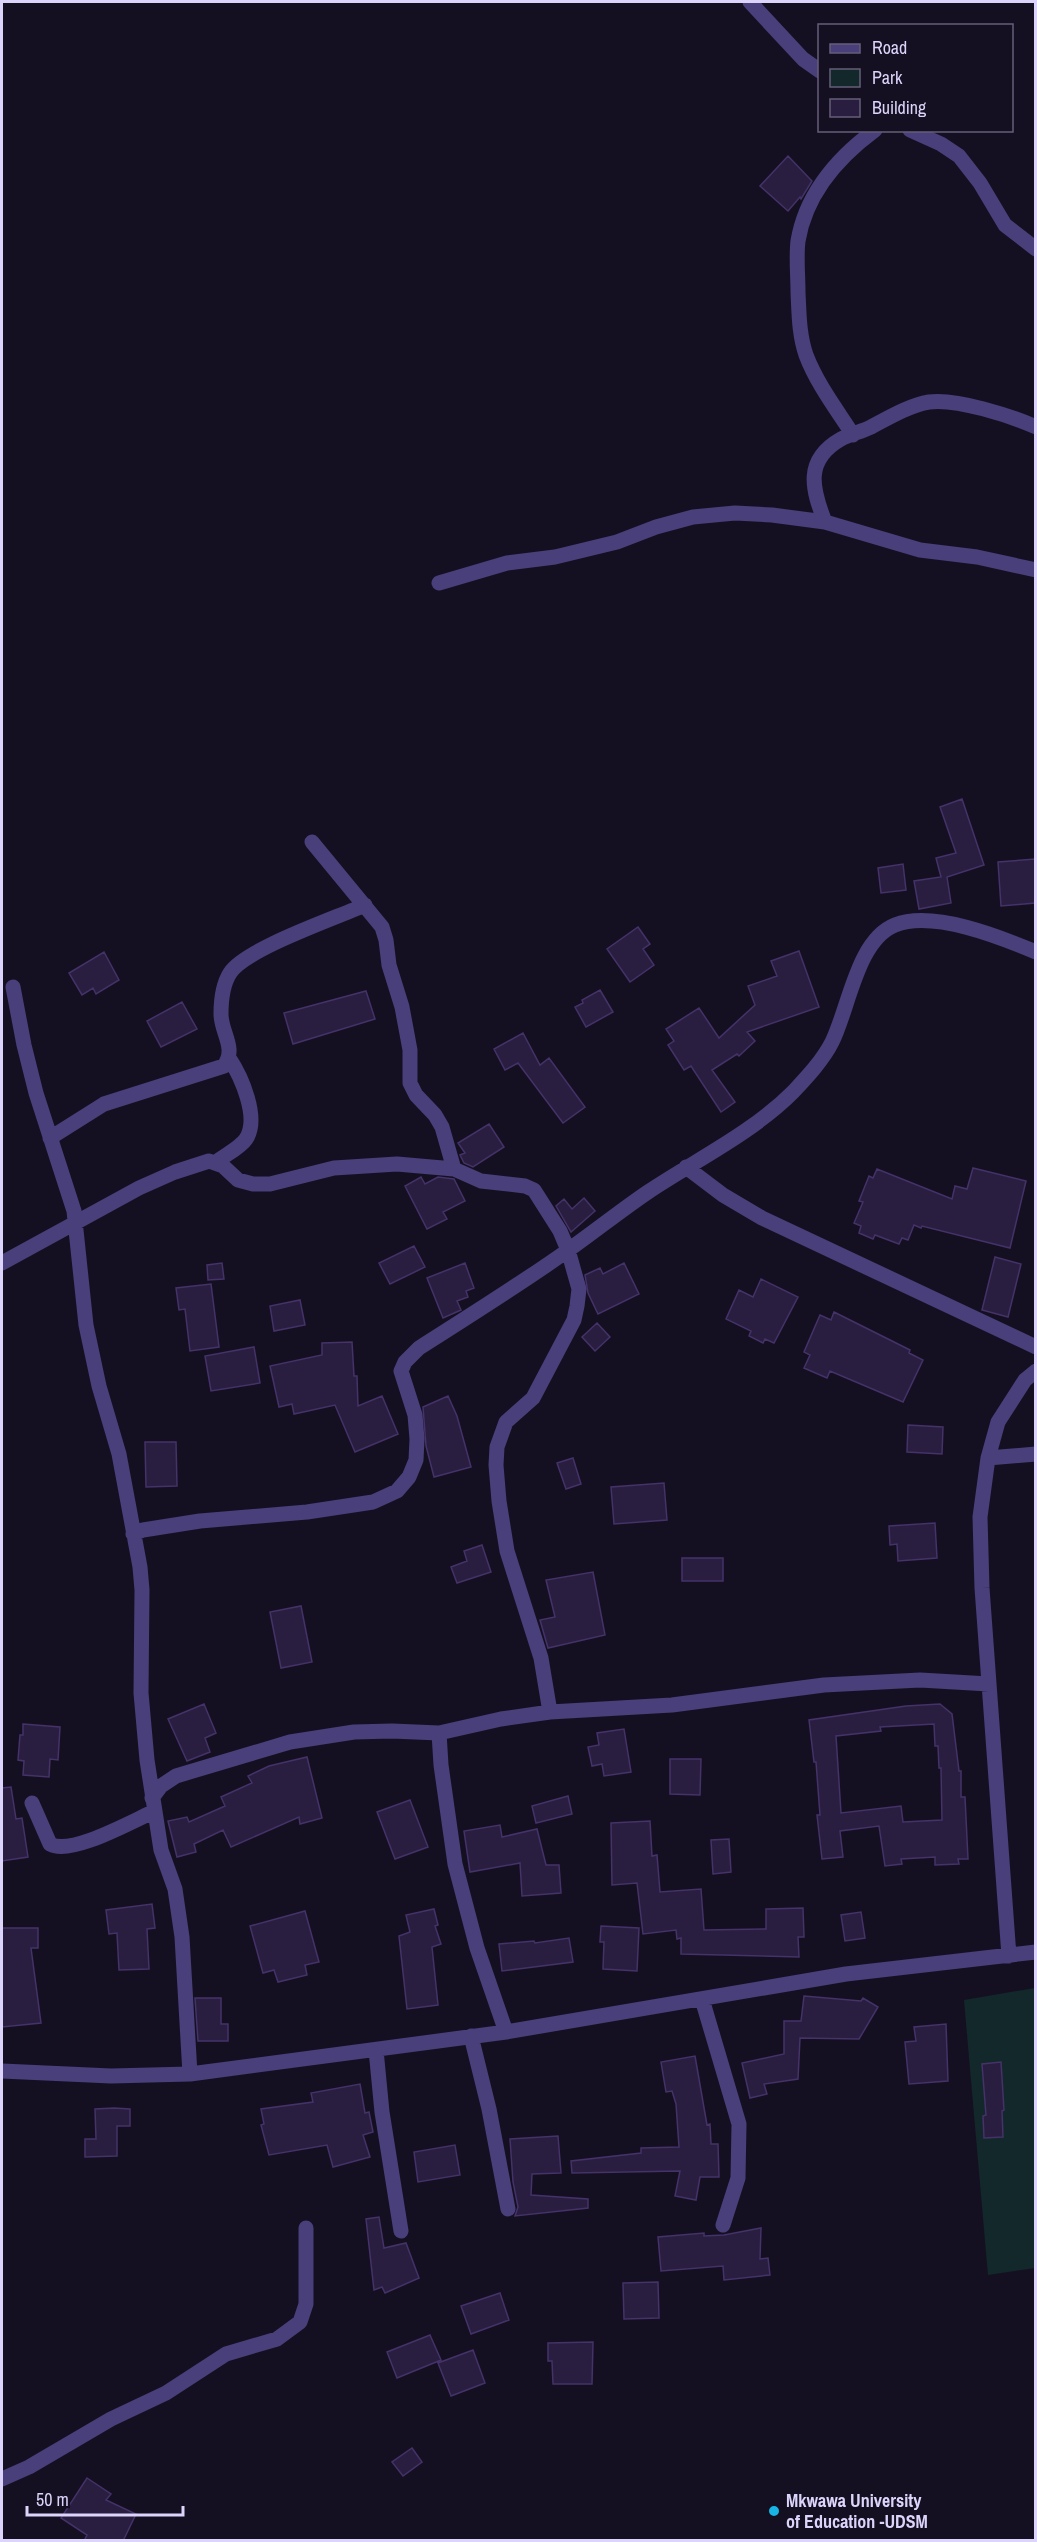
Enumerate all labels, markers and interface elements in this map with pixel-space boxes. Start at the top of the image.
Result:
legend [818,24,1013,132]
text: Road [872,35,907,60]
text: Park [872,65,903,90]
text: Building [872,95,927,120]
scale bar [27,2479,183,2517]
text: 50 m [36,2487,69,2512]
place label: Mkwawa University of Education -UDSM [786,2488,928,2534]
marker: Mkwawa University of Education -UDSM [767,2504,781,2518]

